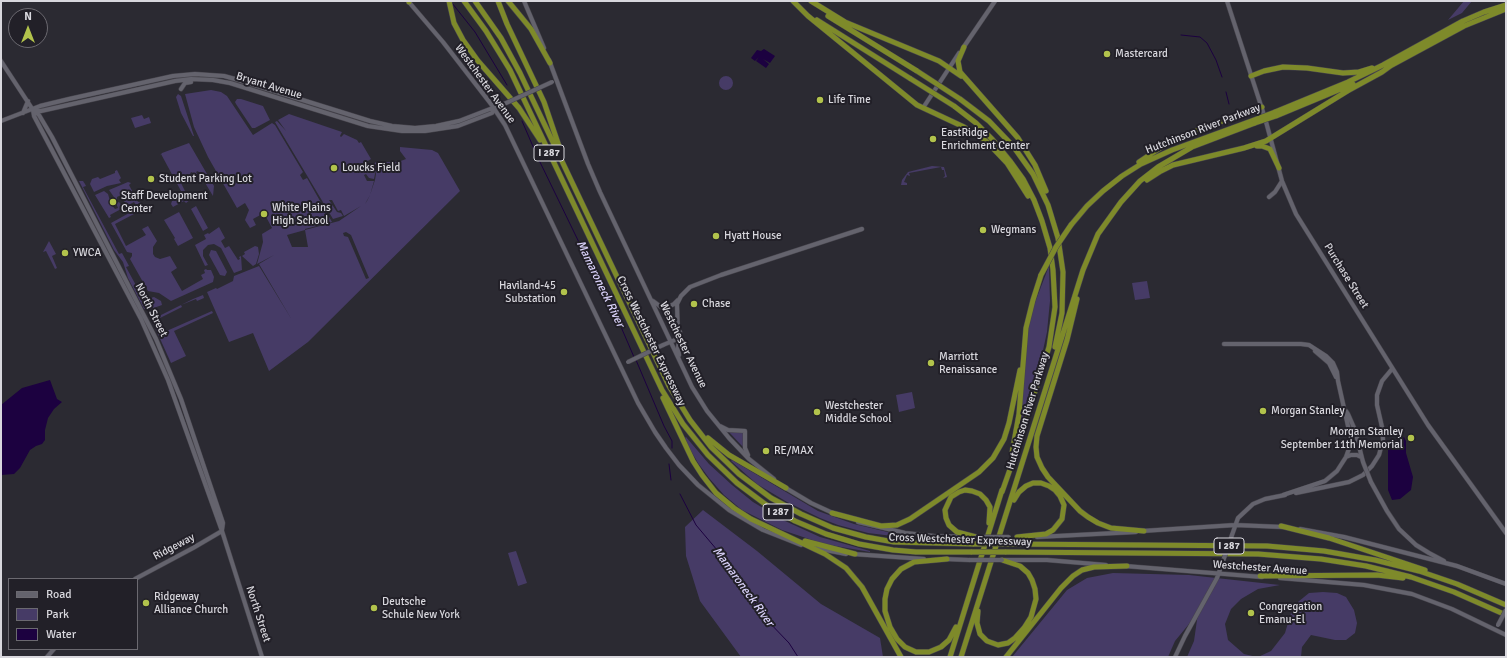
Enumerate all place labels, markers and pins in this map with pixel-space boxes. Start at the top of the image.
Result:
place label: Mastercard [1115,47,1168,61]
marker: Mastercard [1102,49,1112,59]
place label: Life Time [828,93,871,107]
marker: Life Time [815,95,825,105]
place label: EastRidge Enrichment Center [941,126,1030,152]
marker: EastRidge Enrichment Center [928,134,938,144]
place label: Loucks Field [342,161,400,175]
marker: Loucks Field [329,163,339,173]
place label: Student Parking Lot [159,172,252,186]
marker: Student Parking Lot [146,174,156,184]
place label: Staff Development Center [121,189,208,215]
marker: Staff Development Center [108,197,118,207]
place label: White Plains High School [272,201,331,227]
marker: White Plains High School [259,209,269,219]
place label: Wegmans [991,223,1036,237]
marker: Wegmans [978,225,988,235]
place label: Hyatt House [724,229,781,243]
marker: Hyatt House [711,231,721,241]
place label: YWCA [73,246,101,260]
marker: YWCA [60,248,70,258]
place label: Haviland-45 Substation [499,279,556,305]
marker: Haviland-45 Substation [559,287,569,297]
place label: Chase [702,297,731,311]
marker: Chase [689,299,699,309]
place label: Marriott Renaissance [939,350,997,376]
marker: Marriott Renaissance [926,358,936,368]
place label: Westchester Middle School [825,399,892,425]
place label: Morgan Stanley [1271,404,1345,418]
marker: Morgan Stanley [1258,406,1268,416]
marker: Westchester Middle School [812,407,822,417]
place label: Morgan Stanley September 11th Memorial [1281,425,1403,451]
marker: Morgan Stanley September 11th Memorial [1406,433,1416,443]
place label: RE/MAX [774,444,813,458]
marker: RE/MAX [761,446,771,456]
place label: Ridgeway Alliance Church [154,590,228,616]
place label: Deutsche Schule New York [382,595,460,621]
marker: Ridgeway Alliance Church [141,598,151,608]
place label: Congregation Emanu-El [1259,600,1322,626]
marker: Deutsche Schule New York [369,603,379,613]
marker: Congregation Emanu-El [1246,608,1256,618]

